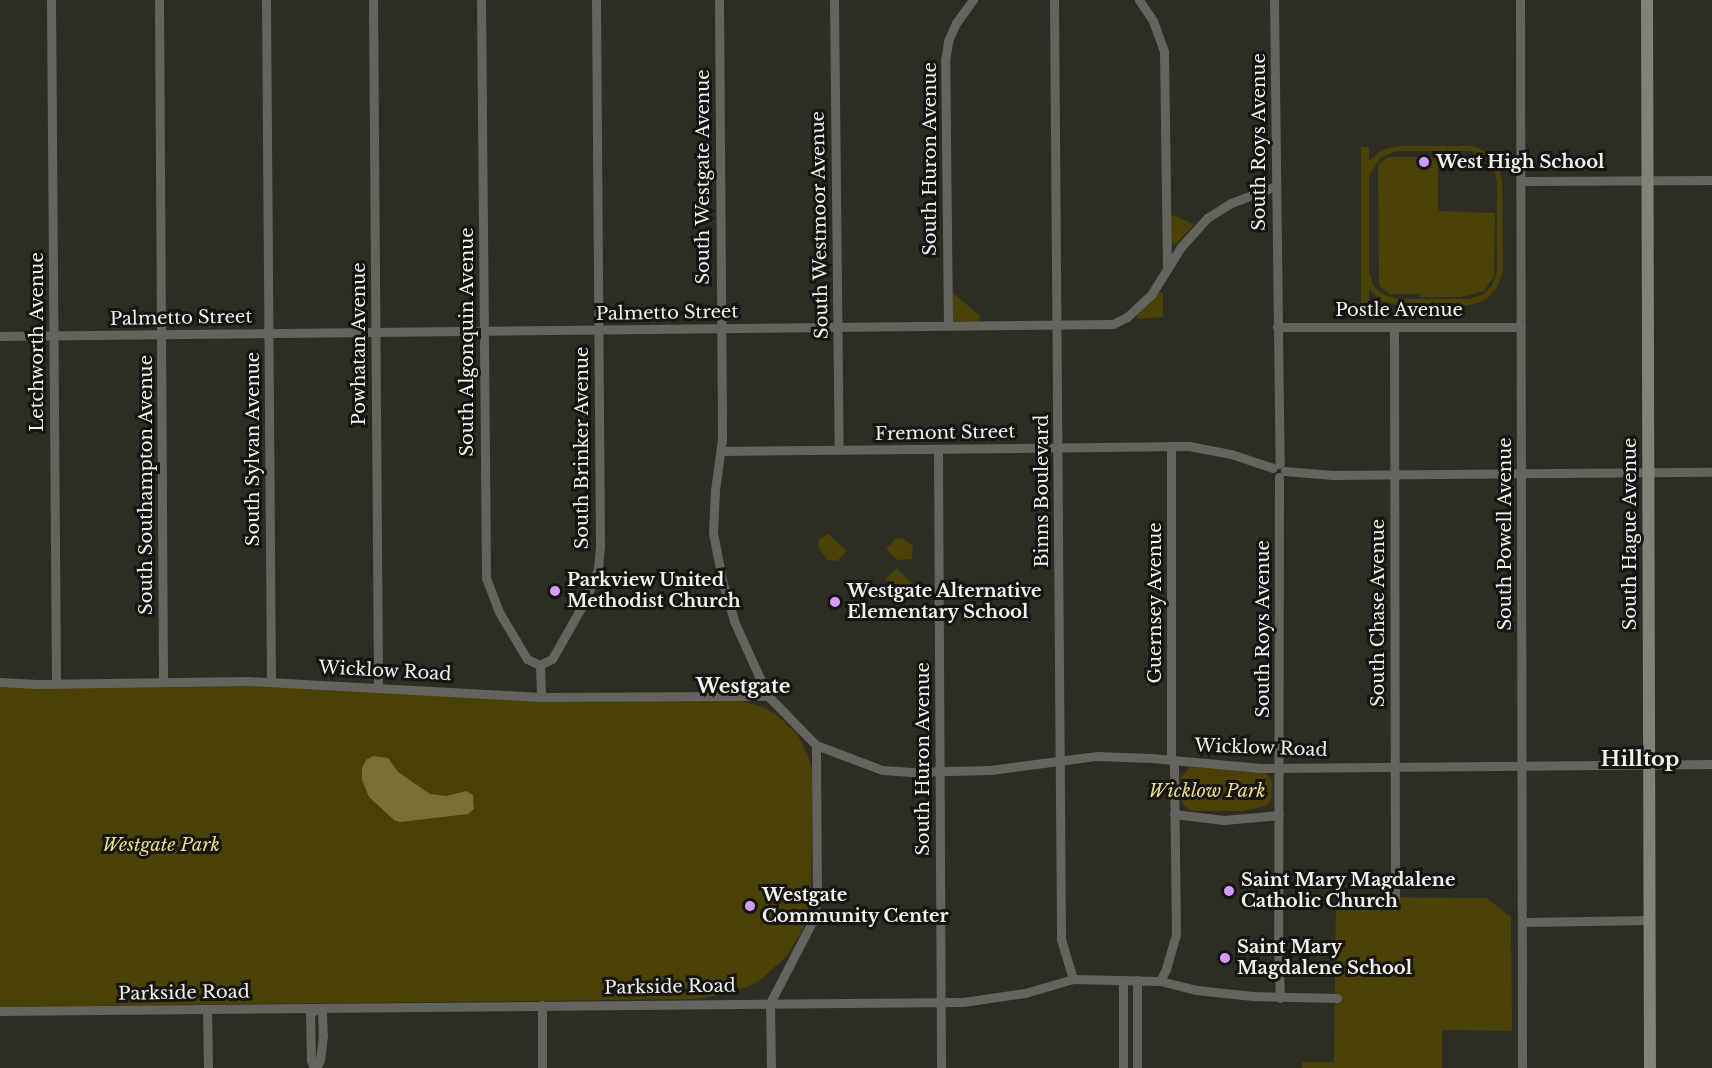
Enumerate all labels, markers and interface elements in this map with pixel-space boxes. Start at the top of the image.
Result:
street label: South Roys Avenue [1248,53,1270,231]
street label: South Huron Avenue [919,62,941,256]
street label: South Westgate Avenue [692,69,714,285]
street label: South Westmoor Avenue [807,110,833,340]
place label: West High School [1436,151,1605,173]
marker: West High School [1417,155,1431,169]
street label: South Algonquin Avenue [456,227,478,457]
street label: Letchworth Avenue [26,252,48,432]
street label: Powhatan Avenue [348,262,370,426]
street label: Postle Avenue [1335,299,1463,321]
street label: Palmetto Street [596,301,738,325]
street label: Palmetto Street [110,306,252,330]
street label: South Brinker Avenue [571,346,593,550]
street label: South Sylvan Avenue [242,351,264,547]
street label: South Southampton Avenue [135,355,157,615]
street label: Binns Boulevard [1031,415,1053,567]
street label: Fremont Street [875,421,1015,445]
street label: South Powell Avenue [1494,437,1516,631]
street label: South Hague Avenue [1619,437,1641,631]
street label: South Chase Avenue [1367,519,1389,707]
street label: Guernsey Avenue [1144,522,1166,684]
street label: South Roys Avenue [1252,540,1274,718]
place label: Parkview United Methodist Church [567,570,741,612]
place label: Westgate Alternative Elementary School [847,581,1042,624]
marker: Parkview United Methodist Church [548,584,562,598]
marker: Westgate Alternative Elementary School [828,595,842,609]
street label: Wicklow Road [318,657,452,685]
street label: South Huron Avenue [912,662,934,856]
district label: Westgate [696,674,790,698]
street label: Wicklow Road [1194,735,1328,761]
district label: Hilltop [1601,746,1679,772]
park label: Wicklow Park [1149,780,1265,802]
park label: Westgate Park [102,834,220,856]
place label: Saint Mary Magdalene Catholic Church [1241,870,1456,912]
marker: Saint Mary Magdalene Catholic Church [1222,884,1236,898]
place label: Westgate Community Center [762,885,949,928]
marker: Westgate Community Center [743,899,757,913]
place label: Saint Mary Magdalene School [1237,937,1412,980]
marker: Saint Mary Magdalene School [1218,951,1232,965]
street label: Parkside Road [604,975,736,999]
street label: Parkside Road [118,981,250,1005]

